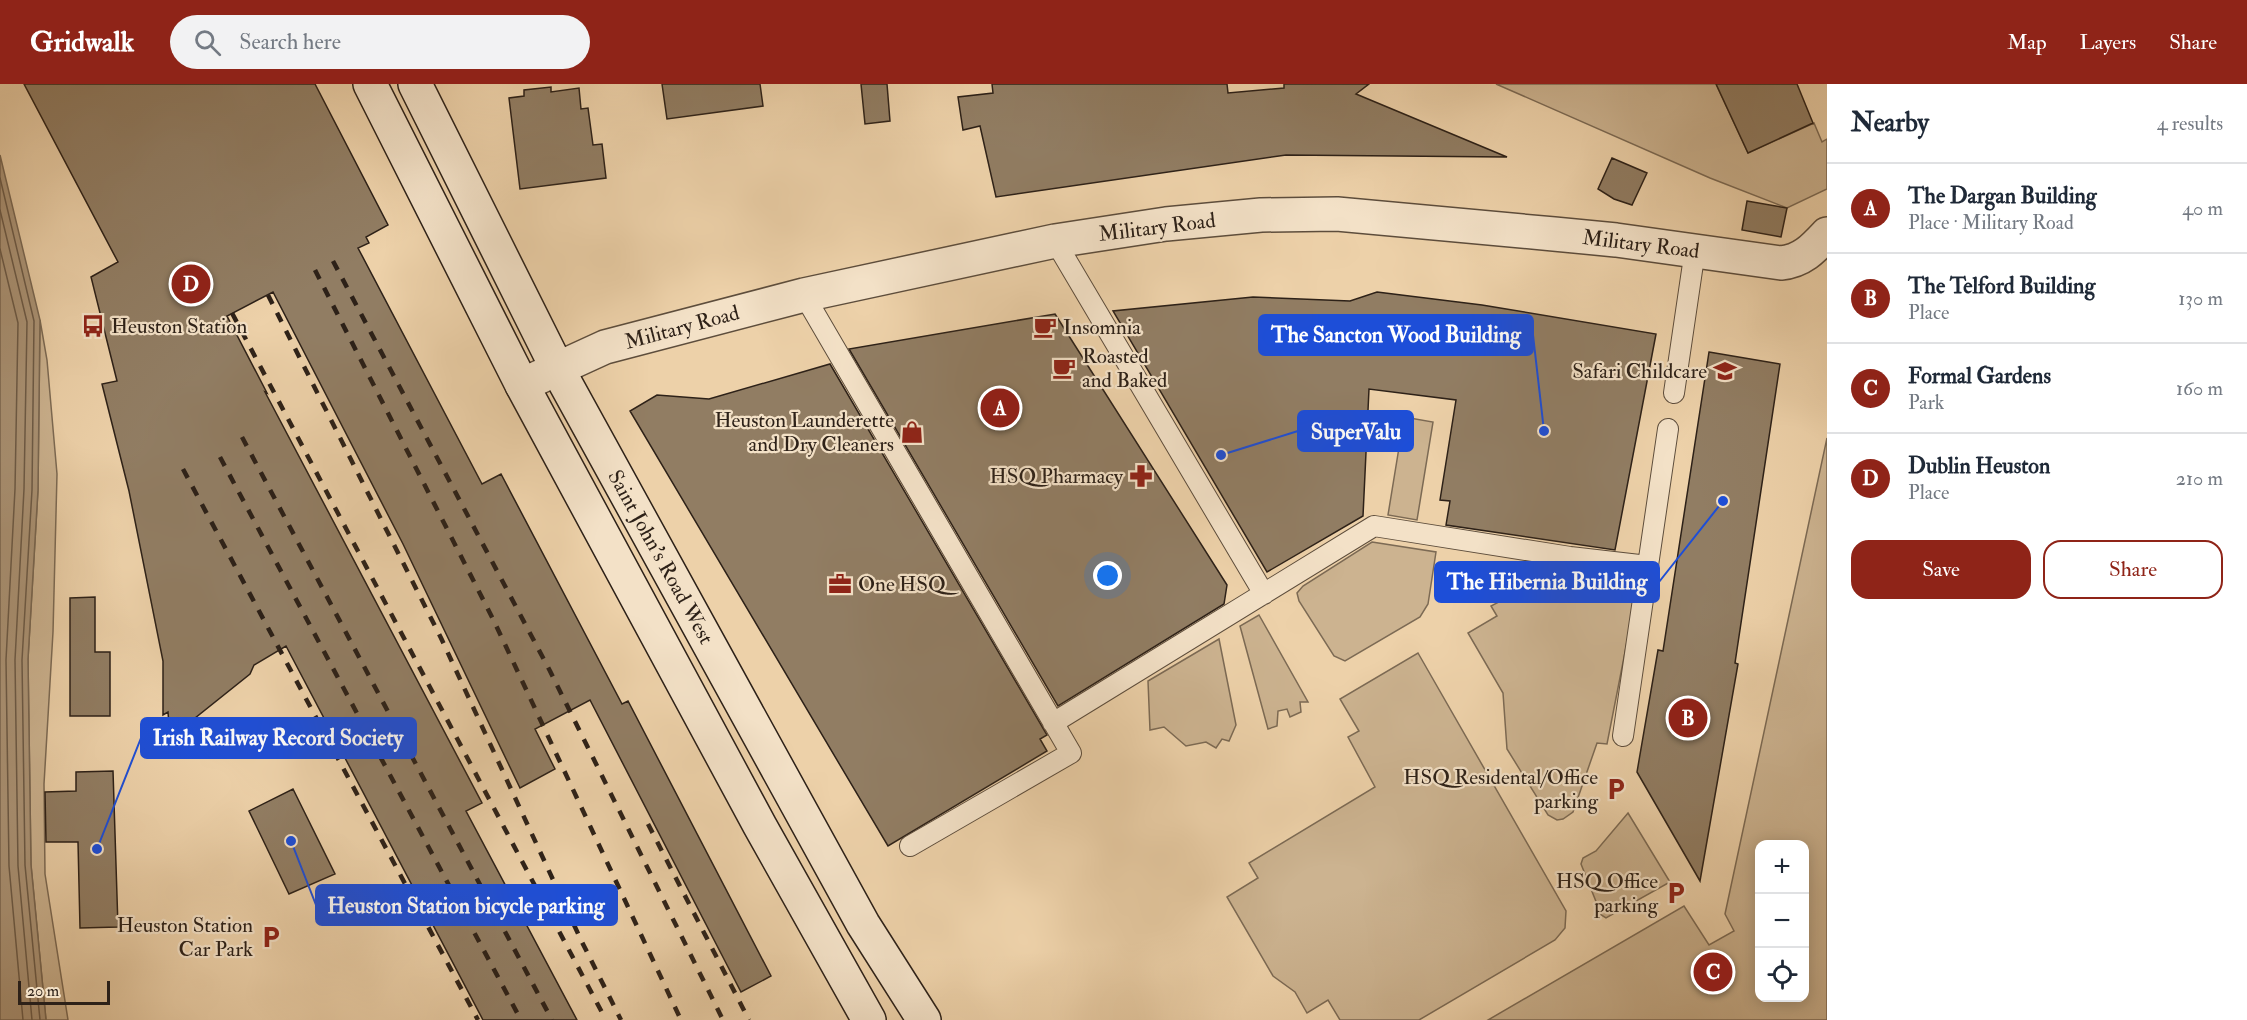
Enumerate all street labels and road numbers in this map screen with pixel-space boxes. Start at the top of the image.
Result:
street label: Military Road [1097,207,1218,248]
street label: Military Road [1581,224,1702,265]
street label: Military Road [622,299,743,356]
street label: Saint John's Road West [601,465,720,649]

